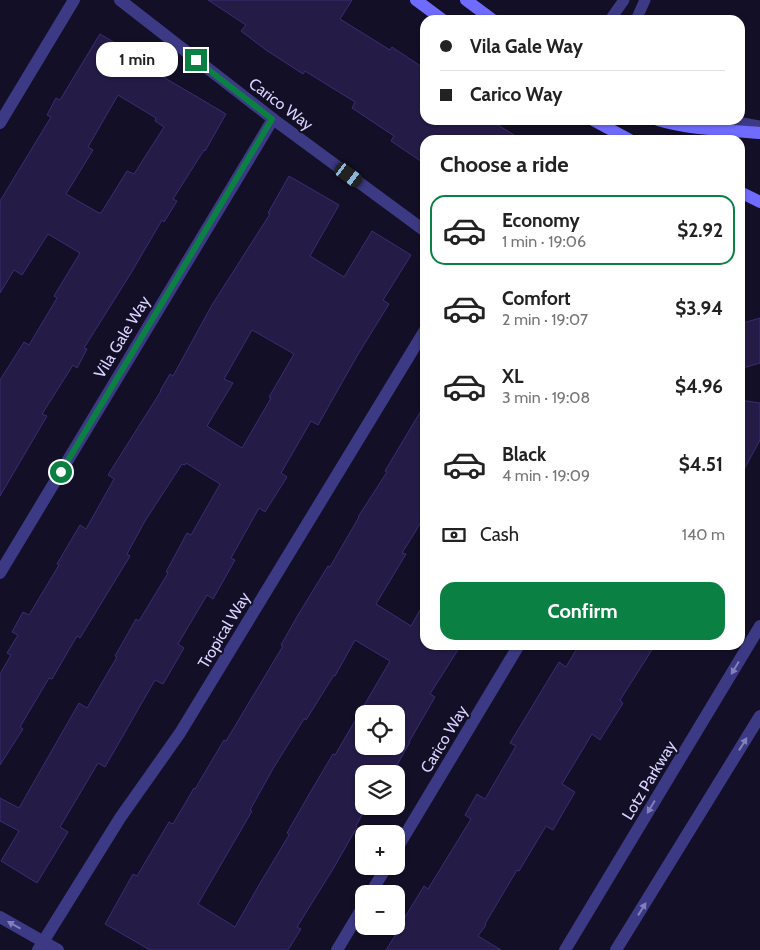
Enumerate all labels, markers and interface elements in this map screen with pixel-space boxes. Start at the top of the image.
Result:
text: Vila Gale Way [470,35,583,58]
callout: 1 min [96,42,178,78]
route end [185,49,207,71]
text: 1 min [119,50,155,69]
street label: Carico Way [245,74,317,134]
text: Carico Way [470,83,562,106]
text: Choose a ride [440,151,569,178]
car [332,160,365,190]
icon: car [442,208,487,253]
text: Economy [502,209,580,232]
text: $2.92 [677,219,723,242]
text: 1 min · 19:06 [502,232,586,251]
icon: car [442,286,487,331]
text: Comfort [502,287,571,310]
street label: Vila Gale Way [90,292,154,382]
text: $3.94 [675,297,723,320]
text: 2 min · 19:07 [502,310,588,329]
icon: car [442,364,487,409]
text: XL [502,365,523,388]
text: $4.96 [675,375,723,398]
text: 3 min · 19:08 [502,388,590,407]
icon: car [442,442,487,487]
text: Black [502,443,546,466]
text: $4.51 [679,453,723,476]
route start [50,461,72,483]
text: 4 min · 19:09 [502,466,590,485]
icon: cash [440,521,468,549]
text: Cash [480,523,519,546]
text: 140 m [682,525,725,544]
button: Confirm [440,582,725,640]
street label: Tropical Way [194,589,254,671]
one-way arrow [730,662,739,675]
street label: Carico Way [416,702,472,776]
map controls [355,705,405,935]
button: locate [355,705,405,755]
street label: Lotz Parkway [618,737,680,823]
one-way arrow [739,737,748,750]
button: layers [355,765,405,815]
one-way arrow [647,801,656,814]
button: + [355,825,405,875]
button: − [355,885,405,935]
one-way arrow [637,902,646,915]
one-way arrow [7,920,20,929]

